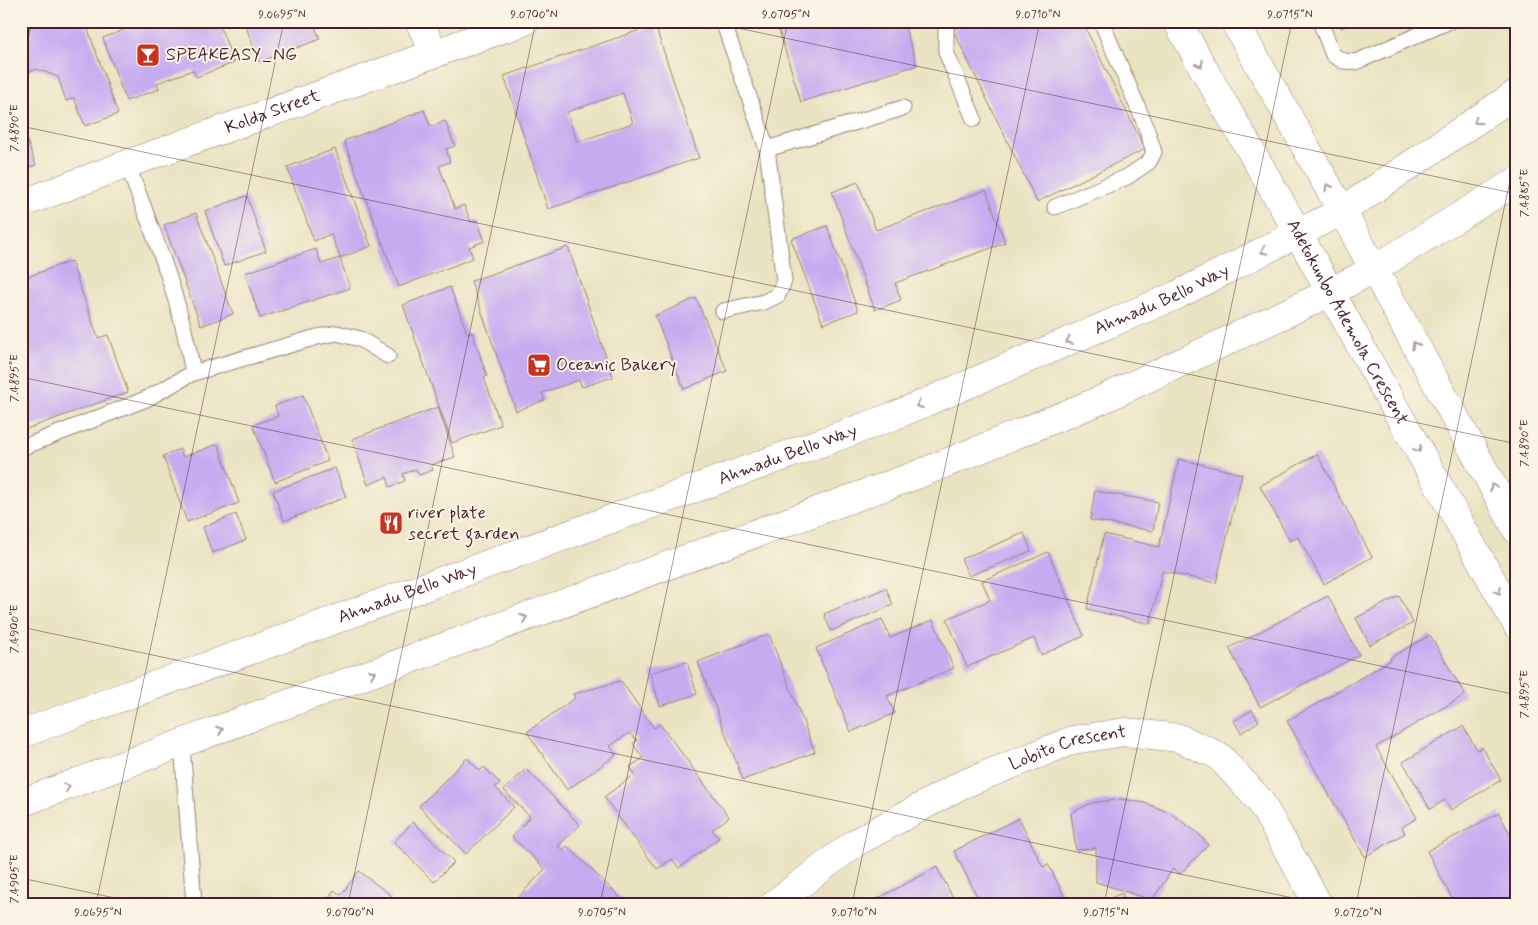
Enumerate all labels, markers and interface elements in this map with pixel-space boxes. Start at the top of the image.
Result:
text: 9.0695°N [258,7,306,23]
text: 9.0700°N [510,7,558,23]
text: 9.0705°N [762,7,810,23]
text: 9.0710°N [1016,7,1060,23]
text: 9.0715°N [1267,7,1313,23]
bar icon: SPEAKEASY_NG [135,42,161,68]
place label: SPEAKEASY_NG [166,43,297,67]
one-way arrow [1194,59,1204,68]
street label: Kolda Street [222,83,324,140]
text: 7.4890°E [7,104,23,152]
one-way arrow [1473,115,1482,124]
text: 7.4885°E [1517,169,1533,217]
one-way arrow [1324,183,1334,192]
street label: Adetokunbo Ademola Crescent [1281,215,1414,429]
one-way arrow [1260,245,1269,256]
street label: Ahmadu Bello Way [1090,258,1233,341]
one-way arrow [1065,335,1074,346]
one-way arrow [1411,341,1421,350]
supermarket icon: Oceanic Bakery [526,352,552,378]
place label: Oceanic Bakery [556,353,676,377]
text: 7.4895°E [7,354,23,402]
one-way arrow [915,399,924,409]
street label: Ahmadu Bello Way [715,418,861,491]
text: 7.4890°E [1517,419,1533,467]
one-way arrow [1411,444,1421,453]
one-way arrow [1490,483,1500,492]
place label: river plate secret garden [408,501,520,548]
restaurant icon: river plate secret garden [378,510,404,536]
street label: Ahmadu Bello Way [334,557,480,630]
one-way arrow [1491,585,1501,594]
text: 7.4900°E [7,604,23,654]
one-way arrow [520,614,528,624]
one-way arrow [367,669,375,679]
text: 7.4895°E [1517,670,1533,718]
street label: Lobito Crescent [1006,720,1128,776]
one-way arrow [215,726,223,736]
one-way arrow [62,783,71,793]
text: 7.4905°E [7,854,23,904]
text: 9.0695°N [74,905,122,921]
text: 9.0700°N [326,905,374,921]
text: 9.0705°N [578,905,626,921]
text: 9.0710°N [832,905,876,921]
text: 9.0715°N [1083,905,1129,921]
text: 9.0720°N [1334,905,1382,921]

